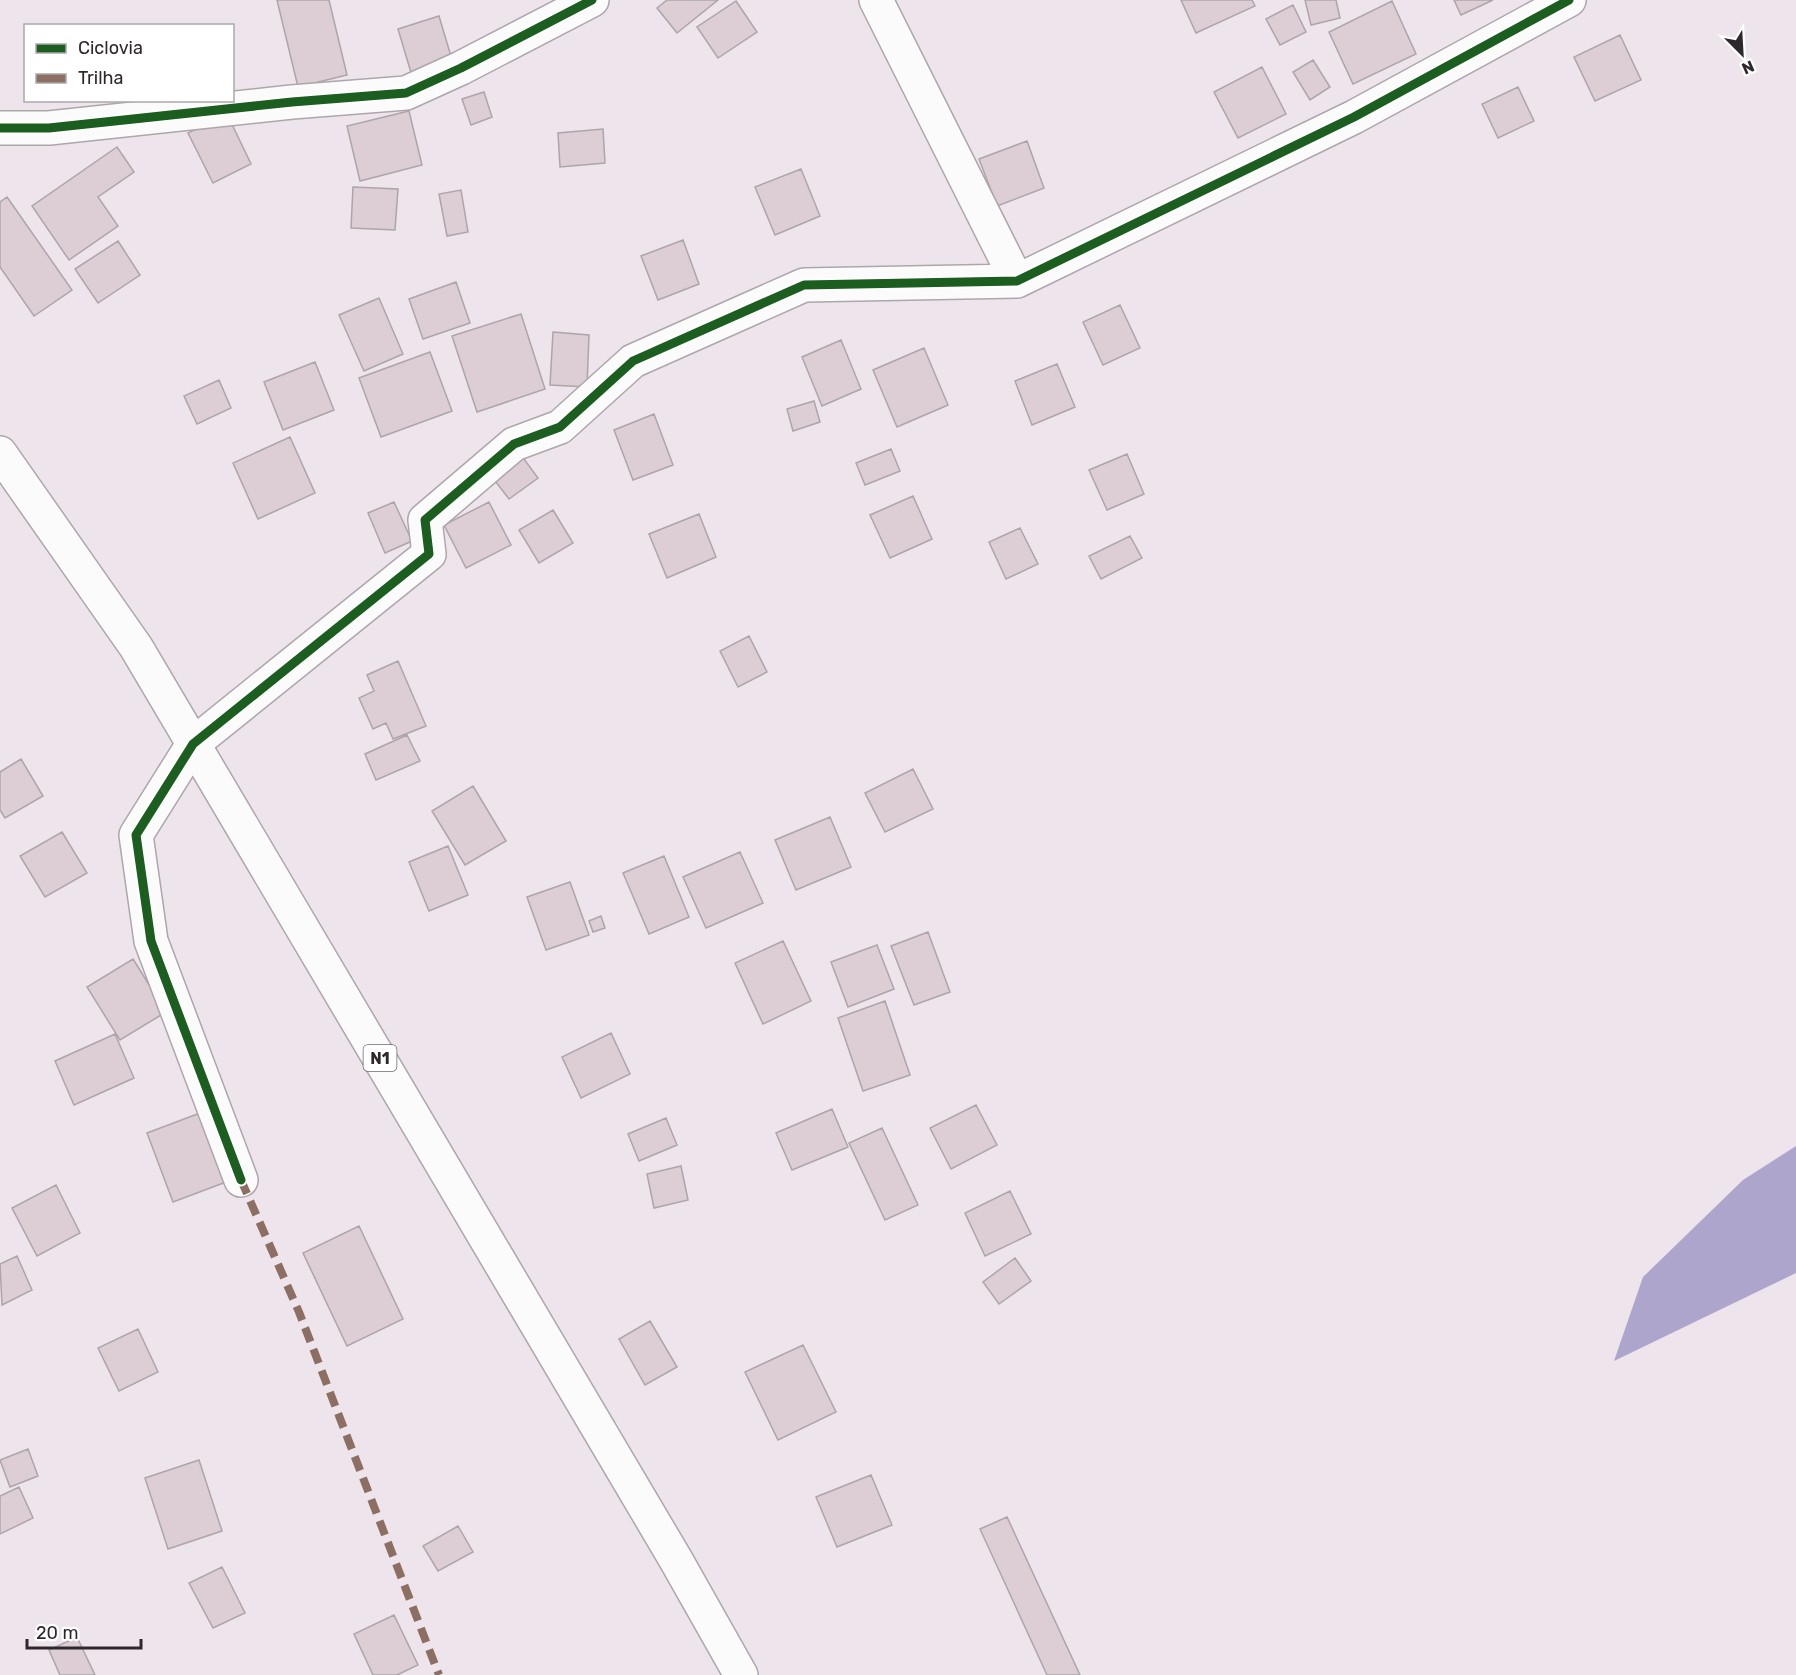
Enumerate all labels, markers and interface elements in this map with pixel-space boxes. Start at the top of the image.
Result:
legend [24,24,234,102]
north arrow [1712,24,1772,84]
text: Ciclovia [78,37,143,59]
text: N [1739,56,1757,78]
text: Trilha [78,67,123,89]
road number: N1 [364,1045,397,1071]
scale bar [27,1612,141,1650]
text: 20 m [36,1622,78,1644]

